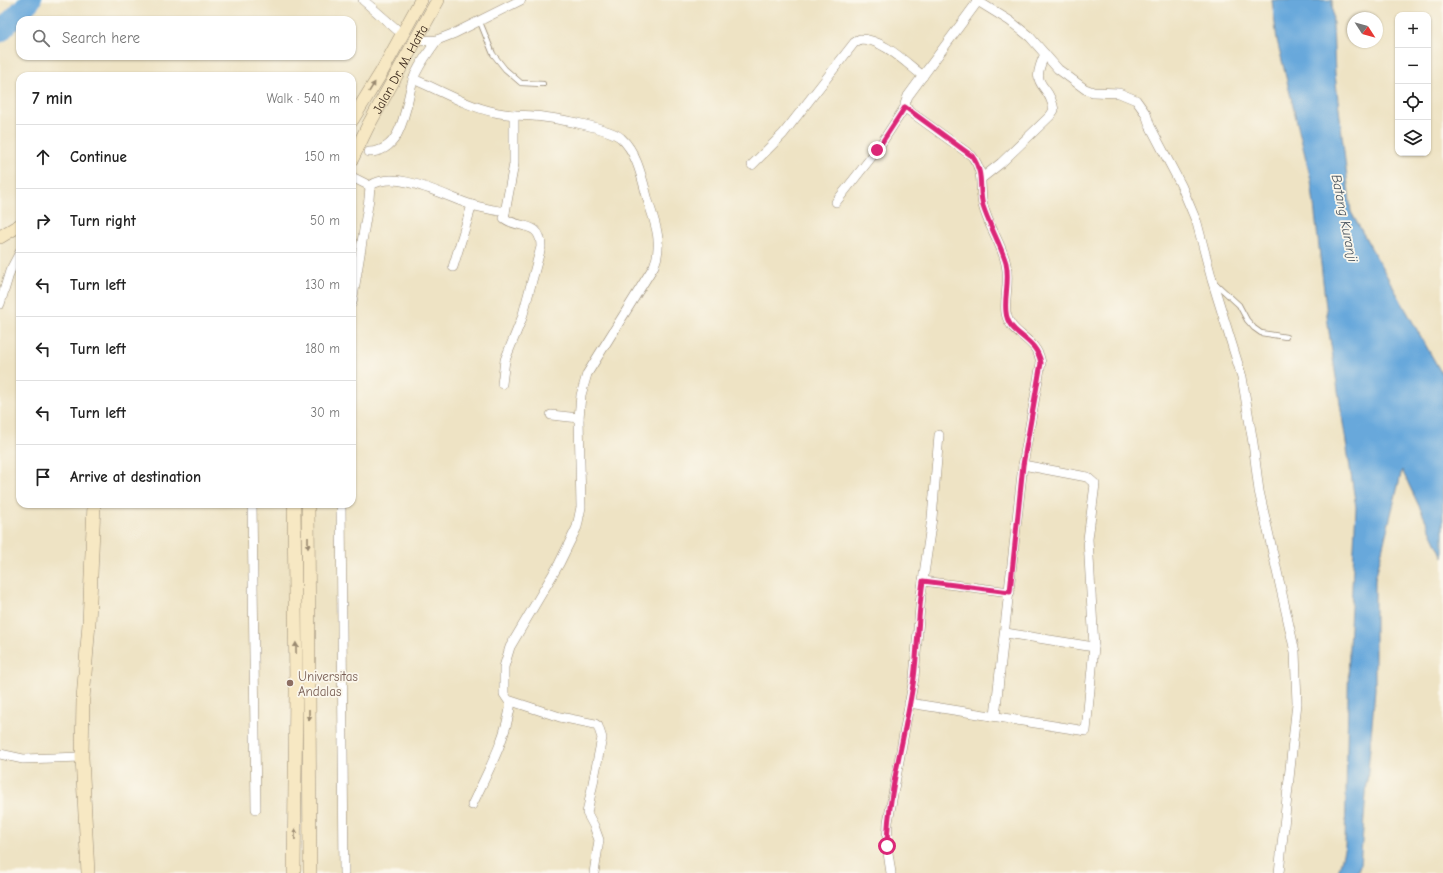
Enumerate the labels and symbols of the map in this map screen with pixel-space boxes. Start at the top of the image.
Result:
north arrow [1347,12,1383,48]
street label: Jalan Dr. M. Hatta [369,22,431,116]
one-way arrow [368,82,376,92]
route end [868,141,886,159]
water label: Batang Kuranji [1328,173,1362,264]
one-way arrow [305,537,311,550]
one-way arrow [292,642,299,654]
place label: Universitas Andalas [298,669,358,699]
marker: Universitas Andalas [285,678,295,688]
one-way arrow [306,709,312,722]
one-way arrow [292,827,298,840]
route start [878,837,896,855]

